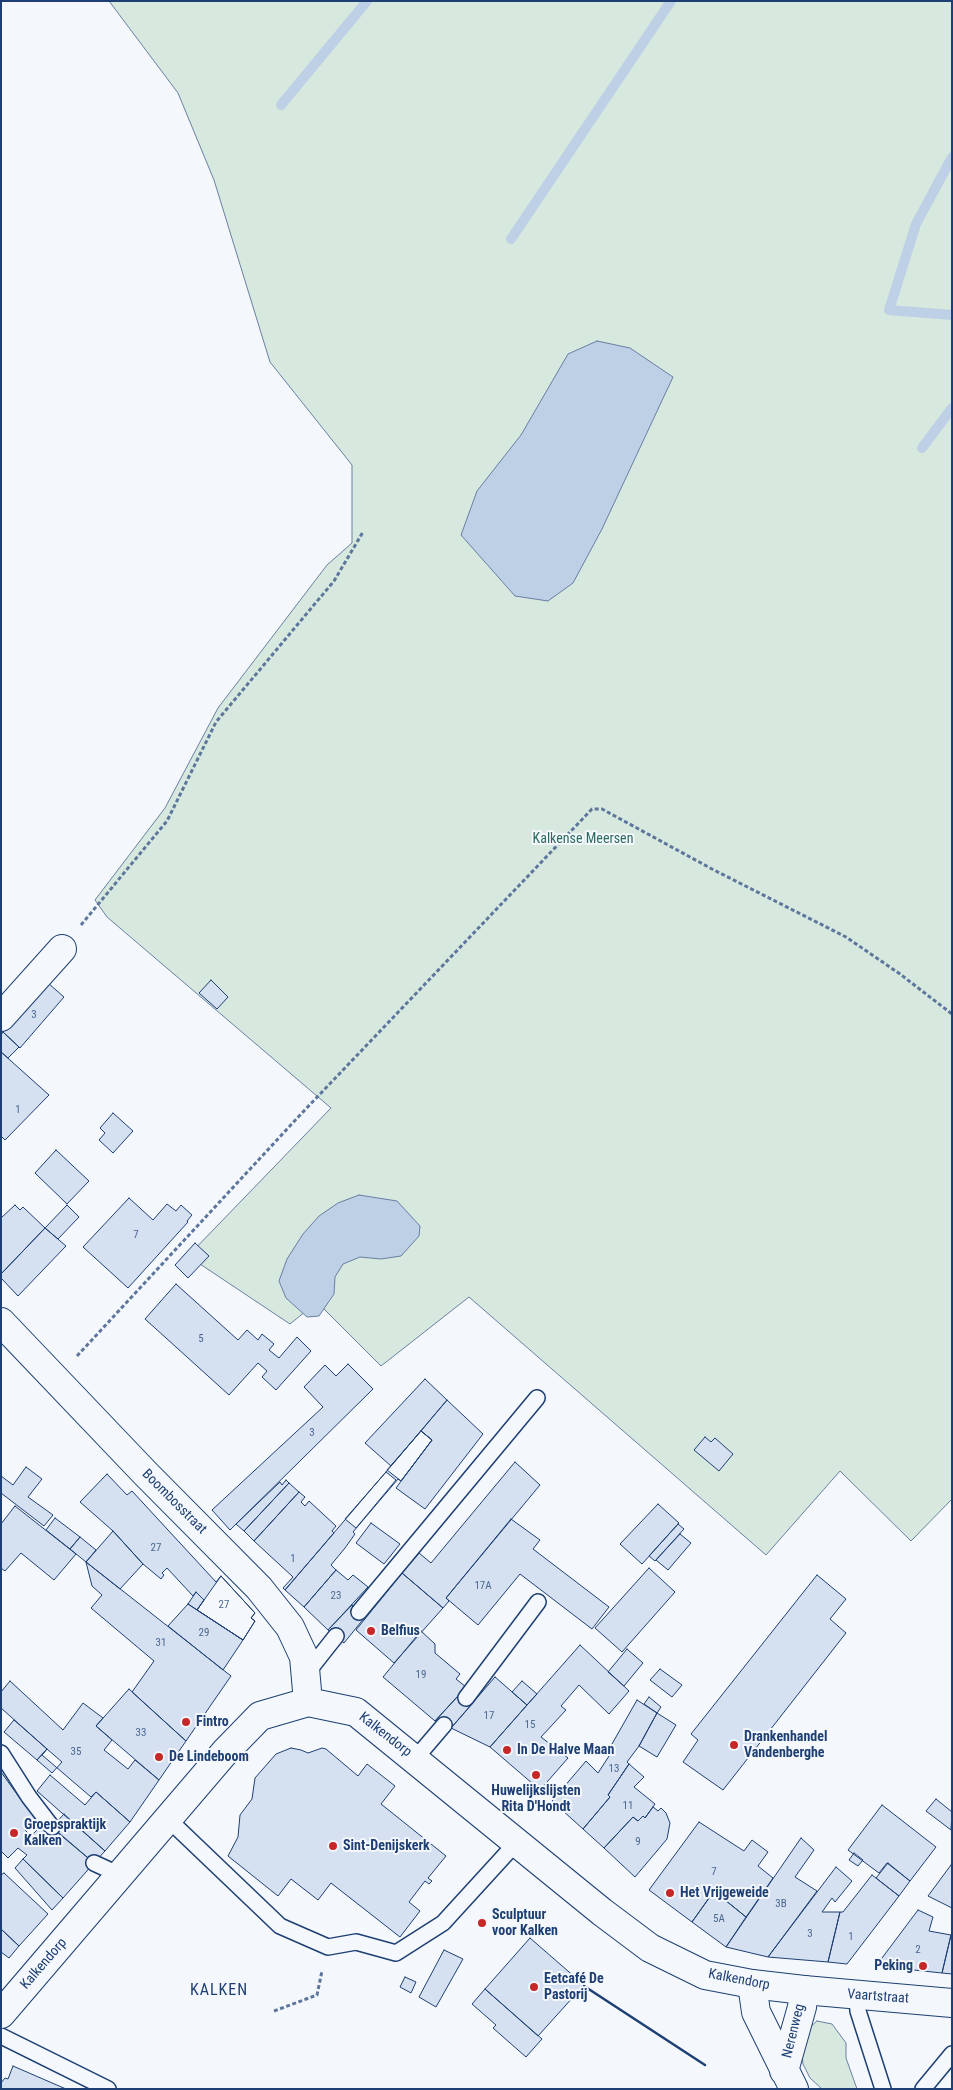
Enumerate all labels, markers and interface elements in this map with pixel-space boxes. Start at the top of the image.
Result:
park label: Kalkense Meersen [533,831,633,847]
house number: 3 [31,1008,37,1022]
house number: 1 [15,1103,21,1117]
house number: 7 [133,1228,139,1242]
house number: 5 [198,1332,204,1346]
house number: 3 [309,1426,315,1440]
street label: Boombosstraat [138,1466,210,1538]
house number: 27 [151,1541,161,1555]
house number: 1 [290,1552,296,1566]
house number: 17A [474,1579,492,1593]
house number: 23 [331,1589,341,1603]
house number: 27 [219,1598,229,1612]
place label: Belfius [381,1623,420,1639]
marker: Belfius [365,1625,377,1637]
house number: 29 [199,1626,209,1640]
house number: 31 [156,1636,166,1650]
house number: 19 [416,1668,426,1682]
street label: Kalkendorp [355,1709,415,1761]
house number: 17 [484,1709,494,1723]
place label: Fintro [196,1714,229,1730]
marker: Fintro [180,1716,192,1728]
house number: 15 [525,1718,535,1732]
house number: 33 [136,1726,146,1740]
place label: Drankenhandel Vandenberghe [744,1729,828,1761]
marker: Drankenhandel Vandenberghe [728,1739,740,1751]
place label: In De Halve Maan [517,1742,614,1758]
marker: In De Halve Maan [501,1744,513,1756]
house number: 35 [71,1745,81,1759]
place label: De Lindeboom [169,1749,249,1765]
marker: De Lindeboom [153,1751,165,1763]
house number: 13 [609,1762,619,1776]
marker: Huwelijkslijsten Rita D'Hondt [530,1769,542,1781]
place label: Huwelijkslijsten Rita D'Hondt [491,1783,581,1815]
house number: 11 [623,1799,633,1813]
place label: Groepspraktijk Kalken [24,1817,106,1850]
marker: Groepspraktijk Kalken [8,1827,20,1839]
house number: 9 [635,1835,641,1849]
place label: Sint-Denijskerk [343,1838,430,1854]
marker: Sint-Denijskerk [327,1840,339,1852]
house number: 7 [711,1865,717,1879]
place label: Het Vrijgeweide [680,1885,769,1901]
marker: Het Vrijgeweide [664,1887,676,1899]
house number: 3B [775,1897,787,1911]
place label: Sculptuur voor Kalken [492,1907,558,1940]
house number: 5A [713,1912,725,1926]
marker: Sculptuur voor Kalken [476,1917,488,1929]
house number: 3 [807,1927,813,1941]
house number: 1 [848,1930,854,1944]
street label: Kalkendorp [17,1935,71,1993]
house number: 2 [915,1943,921,1957]
place label: Peking [874,1958,913,1974]
marker: Peking [917,1960,929,1972]
street label: Kalkendorp [707,1966,771,1994]
place label: Eetcafé De Pastorij [544,1971,604,2004]
district label: KALKEN [189,1981,249,2001]
marker: Eetcafé De Pastorij [528,1981,540,1993]
street label: Vaartstraat [847,1986,909,2008]
street label: Nerenweg [779,2002,809,2060]

